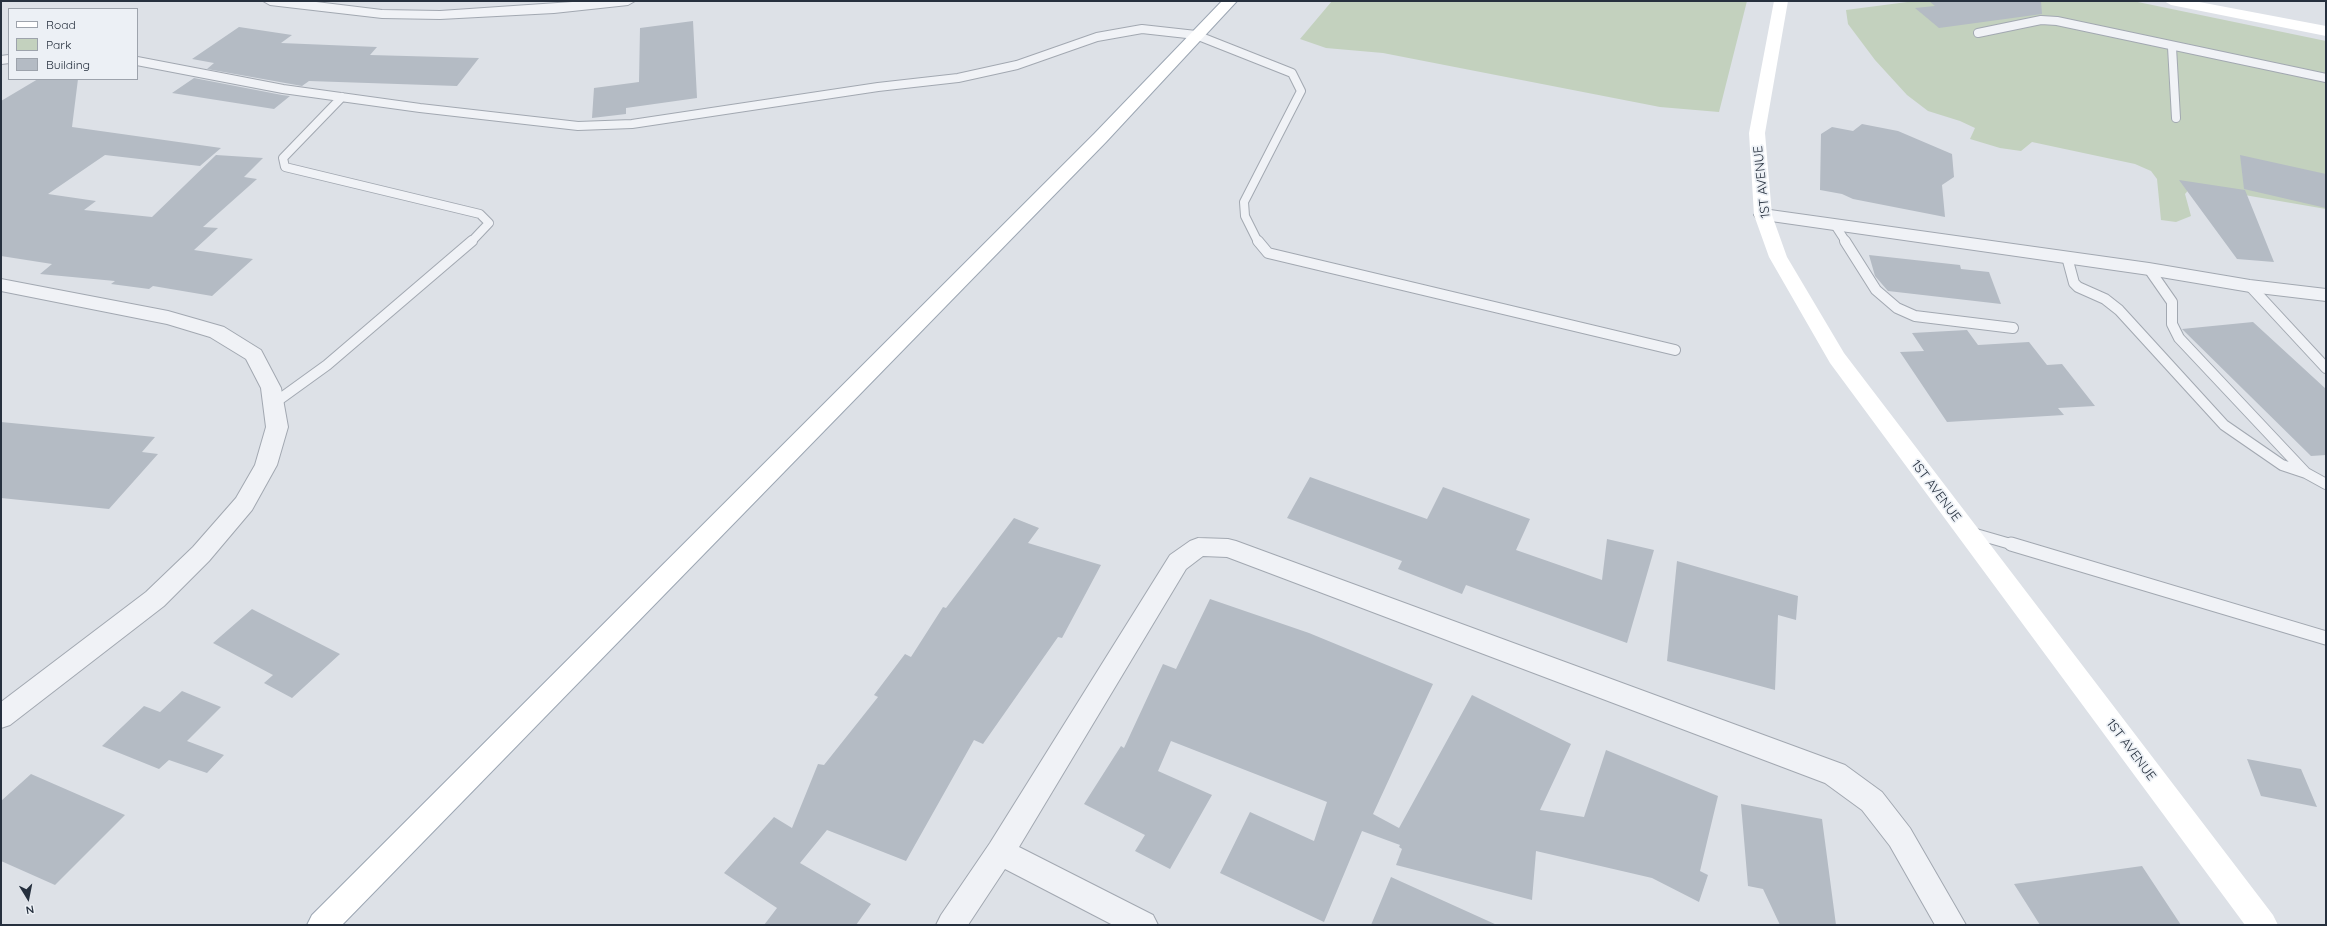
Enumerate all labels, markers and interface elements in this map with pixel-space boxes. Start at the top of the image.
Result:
legend [8,8,138,80]
text: Road [46,17,76,32]
text: Park [46,37,71,52]
text: Building [46,57,90,72]
street label: 1ST AVENUE [1750,145,1774,219]
street label: 1ST AVENUE [1908,457,1964,525]
street label: 1ST AVENUE [2103,716,2159,784]
north arrow [8,878,48,918]
text: N [25,902,35,917]

